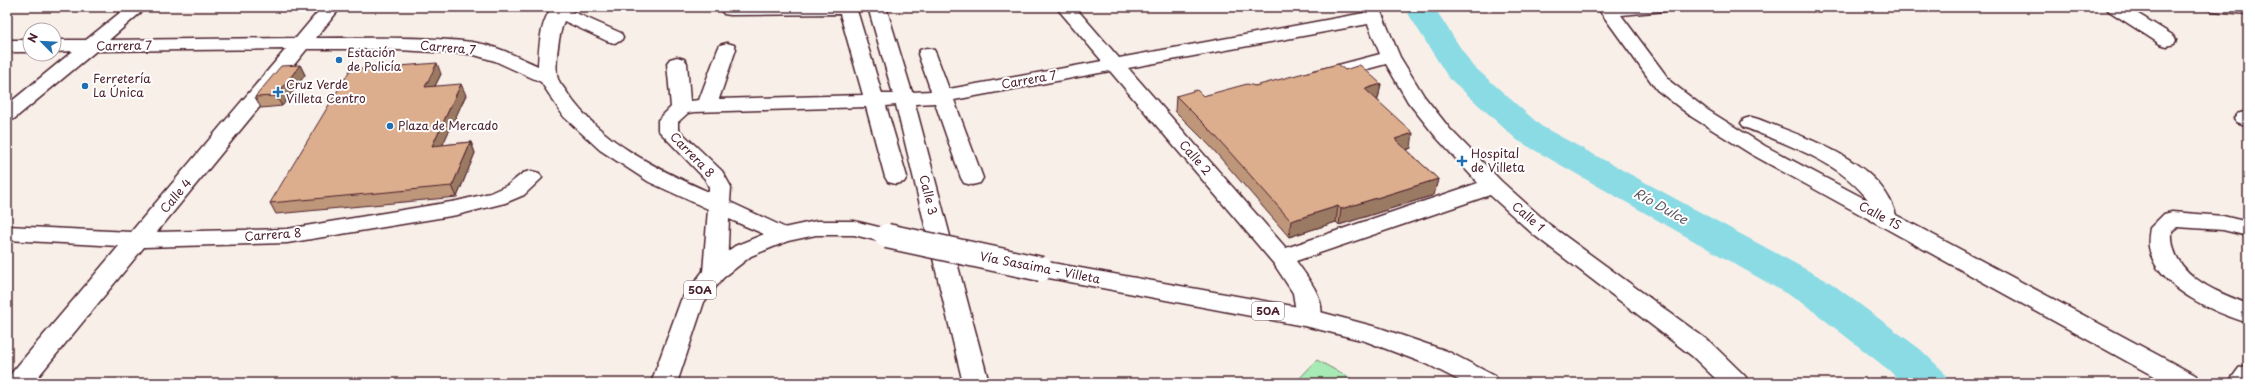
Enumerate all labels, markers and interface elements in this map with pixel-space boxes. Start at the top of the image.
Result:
north arrow [22,22,62,62]
text: N [23,30,42,45]
street label: Carrera 7 [96,36,152,54]
street label: Carrera 7 [419,36,477,58]
place label: Estación de Policía [347,43,402,75]
marker: Estación de Policía [334,55,344,65]
street label: Carrera 7 [1000,65,1058,93]
place label: Ferretería La Única [93,69,151,101]
place label: Cruz Verde Villeta Centro [286,75,366,107]
marker: Ferretería La Única [80,81,90,91]
marker: Cruz Verde Villeta Centro [273,87,283,97]
place label: Plaza de Mercado [398,116,498,134]
marker: Plaza de Mercado [385,121,395,131]
street label: Carrera 8 [666,128,719,181]
street label: Calle 2 [1175,136,1216,179]
place label: Hospital de Villeta [1471,144,1525,176]
marker: Hospital de Villeta [1456,155,1468,167]
street label: Calle 3 [915,173,943,217]
street label: Calle 4 [155,174,195,217]
water label: Río Dulce [1631,183,1692,229]
street label: Calle 1S [1856,196,1905,234]
street label: Calle 1 [1508,197,1549,236]
street label: Carrera 8 [244,223,302,245]
street label: Vía Sasaima - Villeta [978,247,1102,288]
road number: 50A [684,281,716,299]
road number: 50A [1252,302,1284,320]

